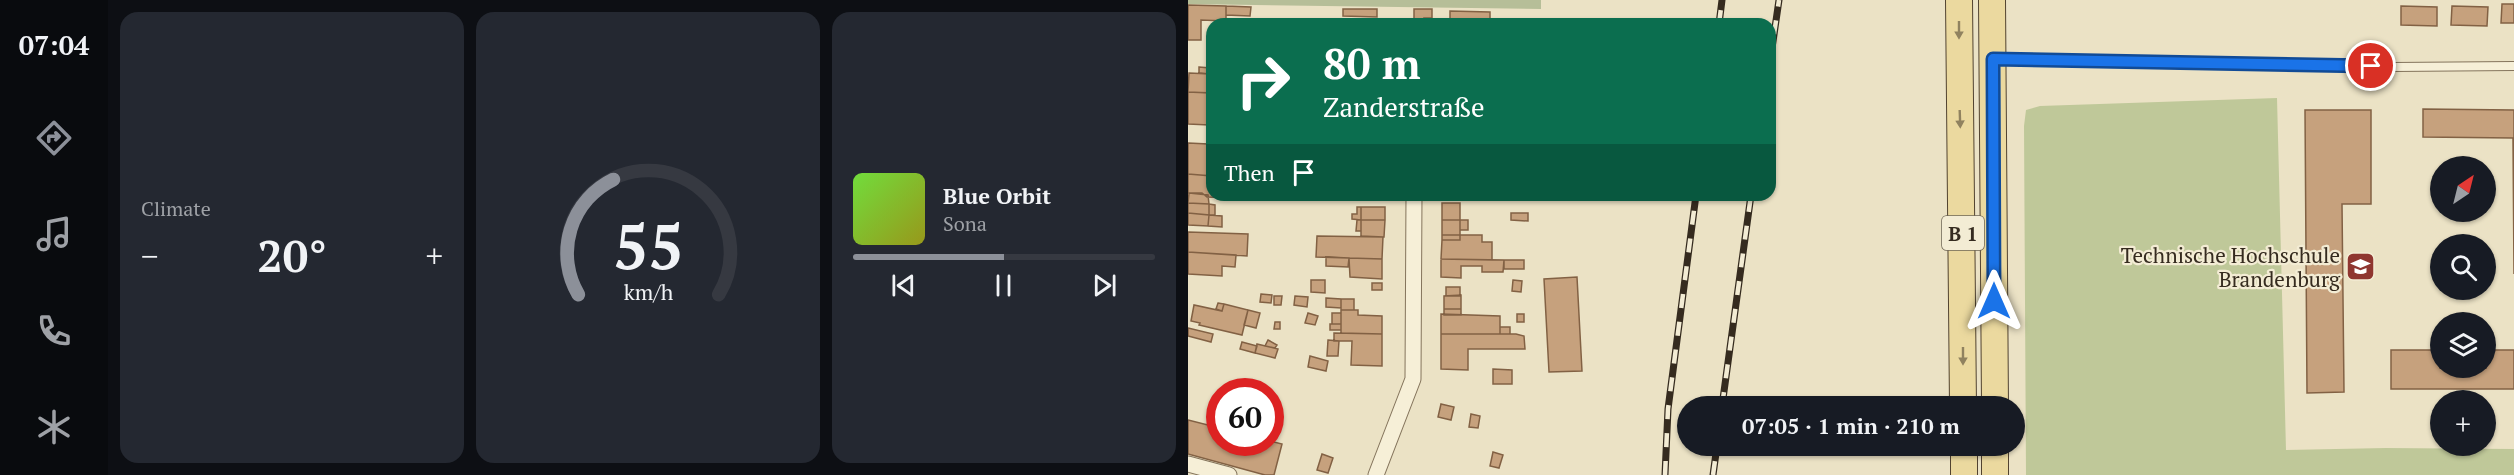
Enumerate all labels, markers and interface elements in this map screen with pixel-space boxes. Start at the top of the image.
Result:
one-way arrow [1954,21,1963,40]
text: 07:04 [19,27,89,63]
text: 80 m [1323,35,1421,91]
pin [2345,40,2396,91]
icon: right [1224,42,1302,120]
icon: arrive [2354,49,2387,82]
text: Zanderstraße [1323,89,1485,125]
one-way arrow [1955,109,1965,128]
icon: directions [33,117,75,159]
icon: arrive [1287,156,1320,189]
north arrow [2430,156,2496,222]
map controls [2430,156,2496,456]
text: Then [1224,158,1275,187]
text: Blue Orbit [943,181,1051,210]
text: Climate [141,195,211,222]
text: 55 [613,204,683,287]
text: Sona [943,210,987,237]
icon: music [33,213,75,255]
road number: B 1 [1942,216,1984,250]
text: 20° [257,225,327,285]
text: − [141,234,159,277]
text: + [425,234,443,277]
button: search [2430,234,2496,300]
place label: Technische Hochschule Brandenburg [2121,241,2341,293]
school or university icon: Technische Hochschule Brandenburg [2345,251,2377,283]
icon: previous [887,269,920,302]
icon: pause [987,269,1020,302]
icon: next [1088,269,1121,302]
position arrow [1962,269,2026,333]
text: km/h [623,278,673,306]
icon: phone [33,310,75,352]
button: layers [2430,312,2496,378]
one-way arrow [1958,346,1968,365]
speed limit sign: 60 [1206,378,1284,456]
button: + [2430,390,2496,456]
icon: climate [33,406,75,448]
text: 07:05 · 1 min · 210 m [1742,411,1960,440]

